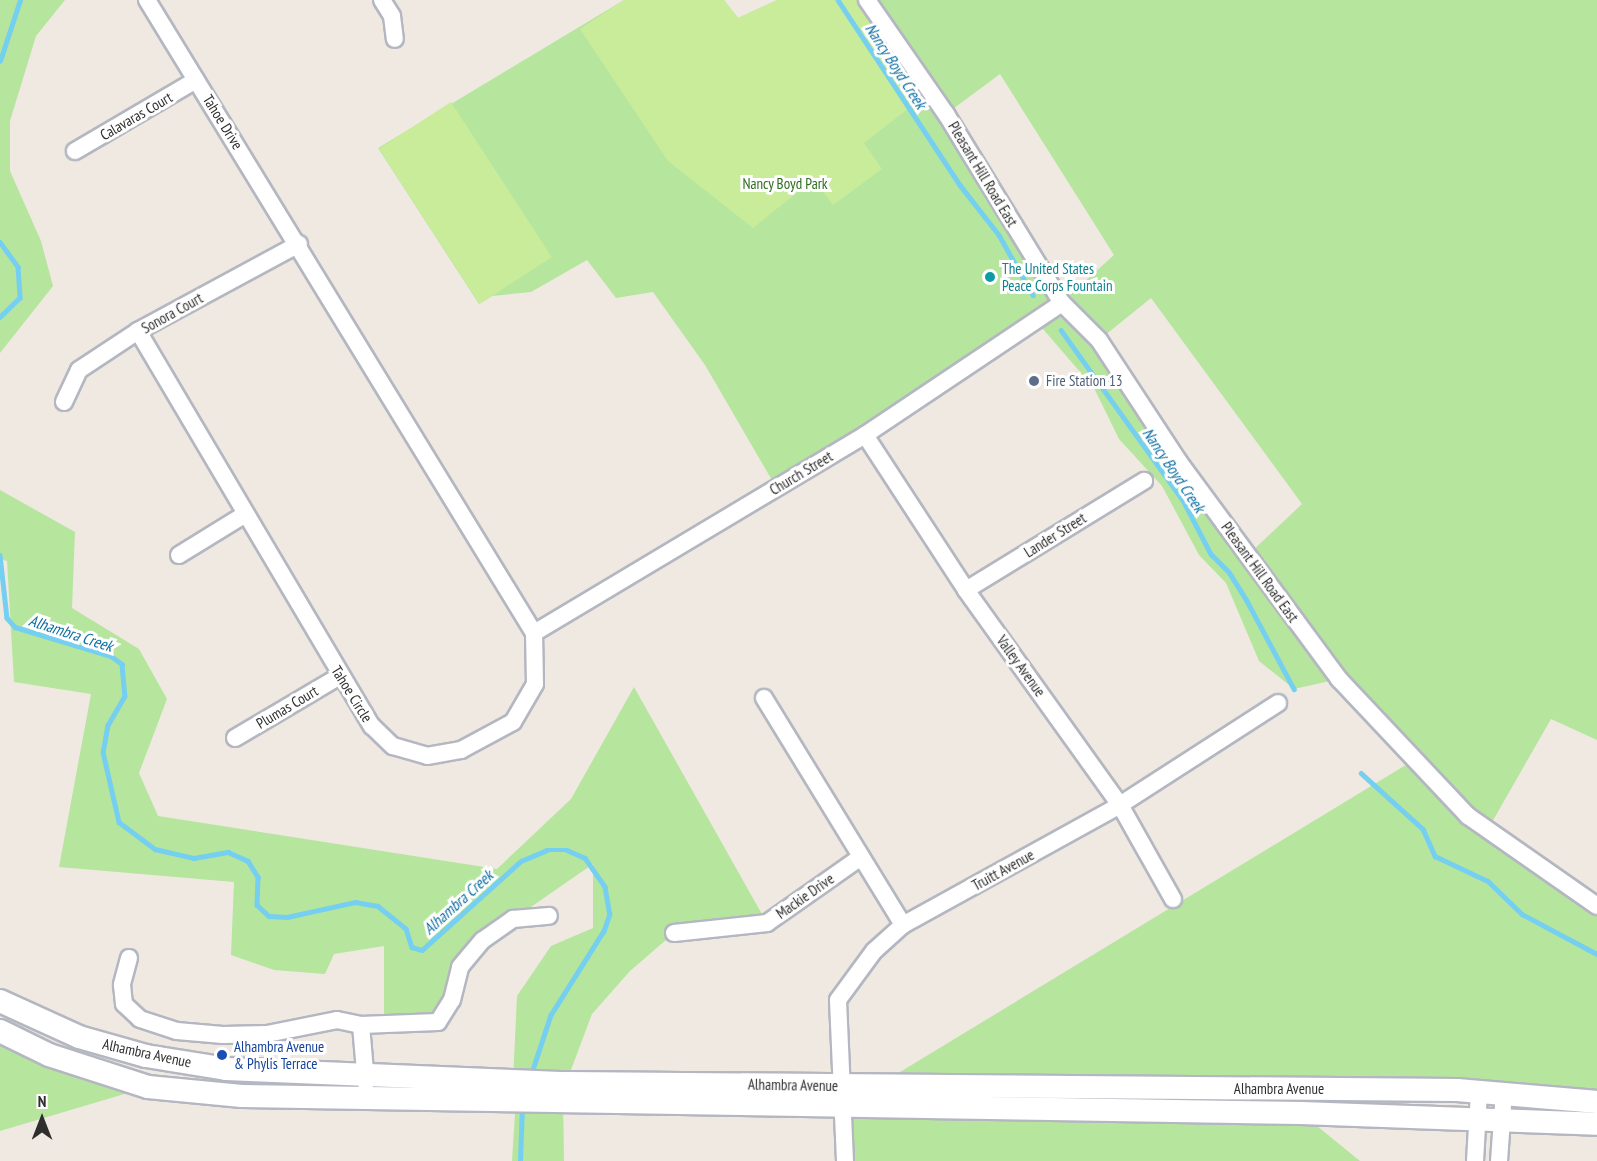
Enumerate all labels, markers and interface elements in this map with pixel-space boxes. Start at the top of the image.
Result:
water label: Nancy Boyd Creek [861,20,931,112]
street label: Calavaras Court [97,88,175,144]
street label: Tahoe Drive [199,91,247,153]
street label: Pleasant Hill Road East [945,118,1021,230]
park label: Nancy Boyd Park [742,175,828,193]
place label: The United States Peace Corps Fountain [1002,259,1113,294]
marker: The United States Peace Corps Fountain [983,270,997,284]
street label: Sonora Court [138,289,206,337]
place label: Fire Station 13 [1046,372,1123,390]
marker: Fire Station 13 [1027,374,1041,388]
water label: Nancy Boyd Creek [1139,424,1209,516]
street label: Church Street [766,447,836,499]
street label: Lander Street [1021,509,1089,561]
street label: Pleasant Hill Road East [1218,518,1302,626]
water label: Alhambra Creek [27,610,115,656]
street label: Valley Avenue [993,632,1049,700]
street label: Tahoe Circle [328,662,376,726]
street label: Plumas Court [253,682,321,732]
street label: Truitt Avenue [969,845,1037,895]
water label: Alhambra Creek [419,866,497,938]
street label: Mackie Drive [773,870,837,922]
street label: Alhambra Avenue [101,1035,193,1071]
place label: Alhambra Avenue & Phylis Terrace [234,1037,325,1072]
marker: Alhambra Avenue & Phylis Terrace [215,1048,229,1062]
street label: Alhambra Avenue [748,1075,838,1095]
street label: Alhambra Avenue [1234,1080,1324,1098]
north arrow [12,1089,72,1149]
text: N [38,1091,46,1111]

